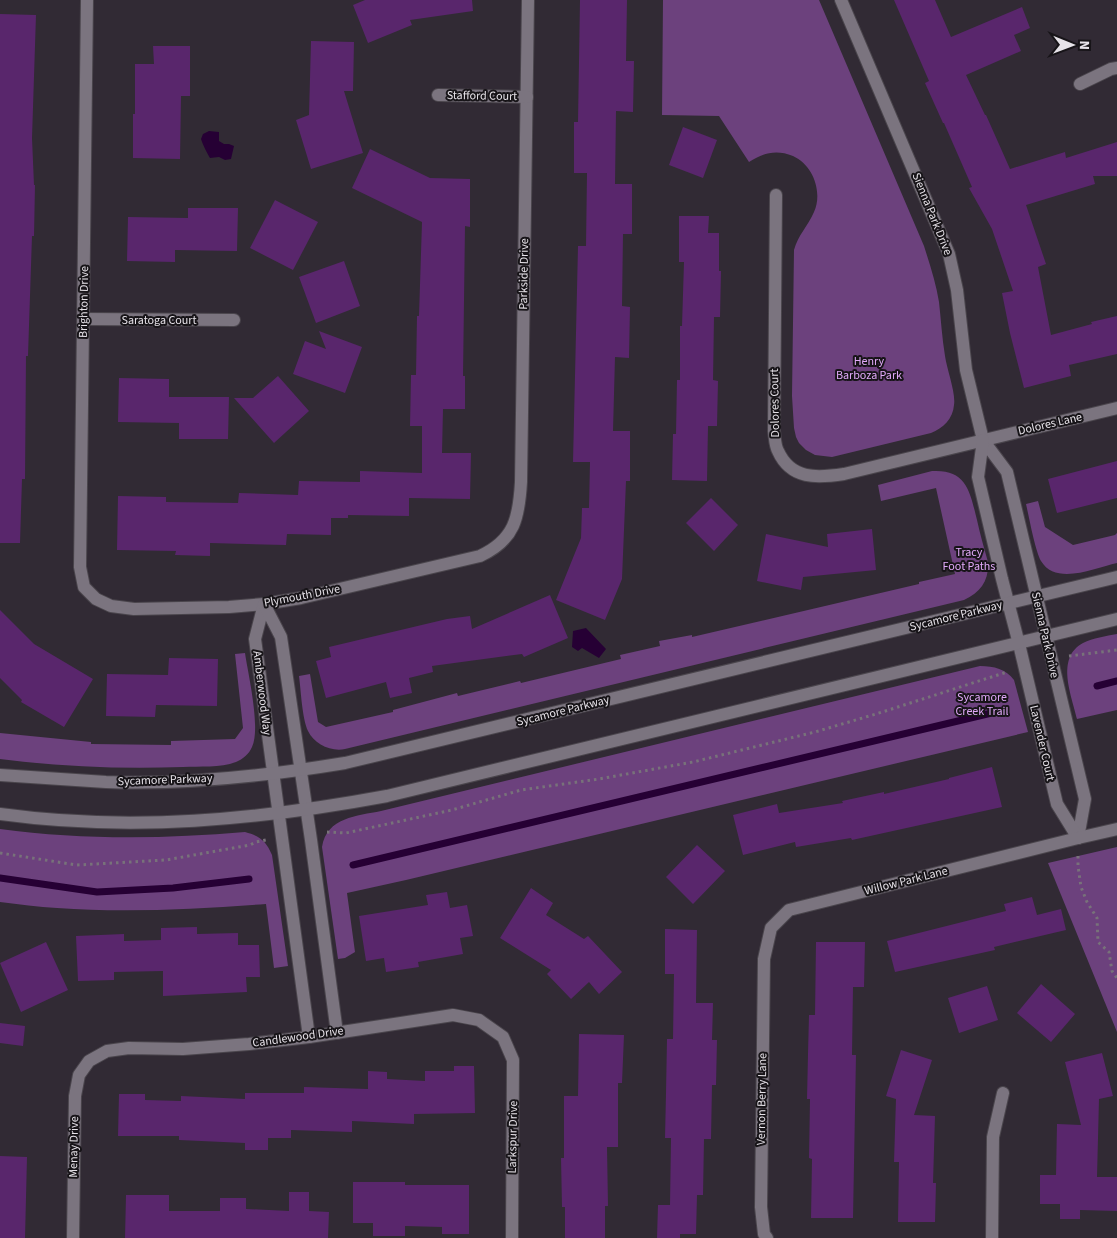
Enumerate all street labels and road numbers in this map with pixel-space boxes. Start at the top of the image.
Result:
street label: Stafford Court [447,87,517,105]
street label: Sienna Park Drive [908,170,956,258]
street label: Parkside Drive [515,238,533,310]
street label: Brighton Drive [75,266,93,338]
street label: Saratoga Court [121,312,197,329]
street label: Dolores Court [766,368,784,438]
street label: Dolores Lane [1016,408,1084,440]
street label: Plymouth Drive [262,580,342,612]
street label: Sienna Park Drive [1027,590,1063,680]
street label: Sycamore Parkway [908,596,1004,636]
street label: Amberwood Way [248,650,276,737]
street label: Sycamore Parkway [515,691,611,731]
street label: Lavender Court [1025,703,1059,783]
street label: Sycamore Parkway [117,770,213,790]
street label: Willow Park Lane [863,862,949,900]
street label: Candlewood Drive [251,1022,345,1052]
street label: Vernon Berry Lane [753,1053,771,1145]
street label: Larkspur Drive [504,1100,522,1174]
street label: Menay Drive [65,1116,83,1178]

